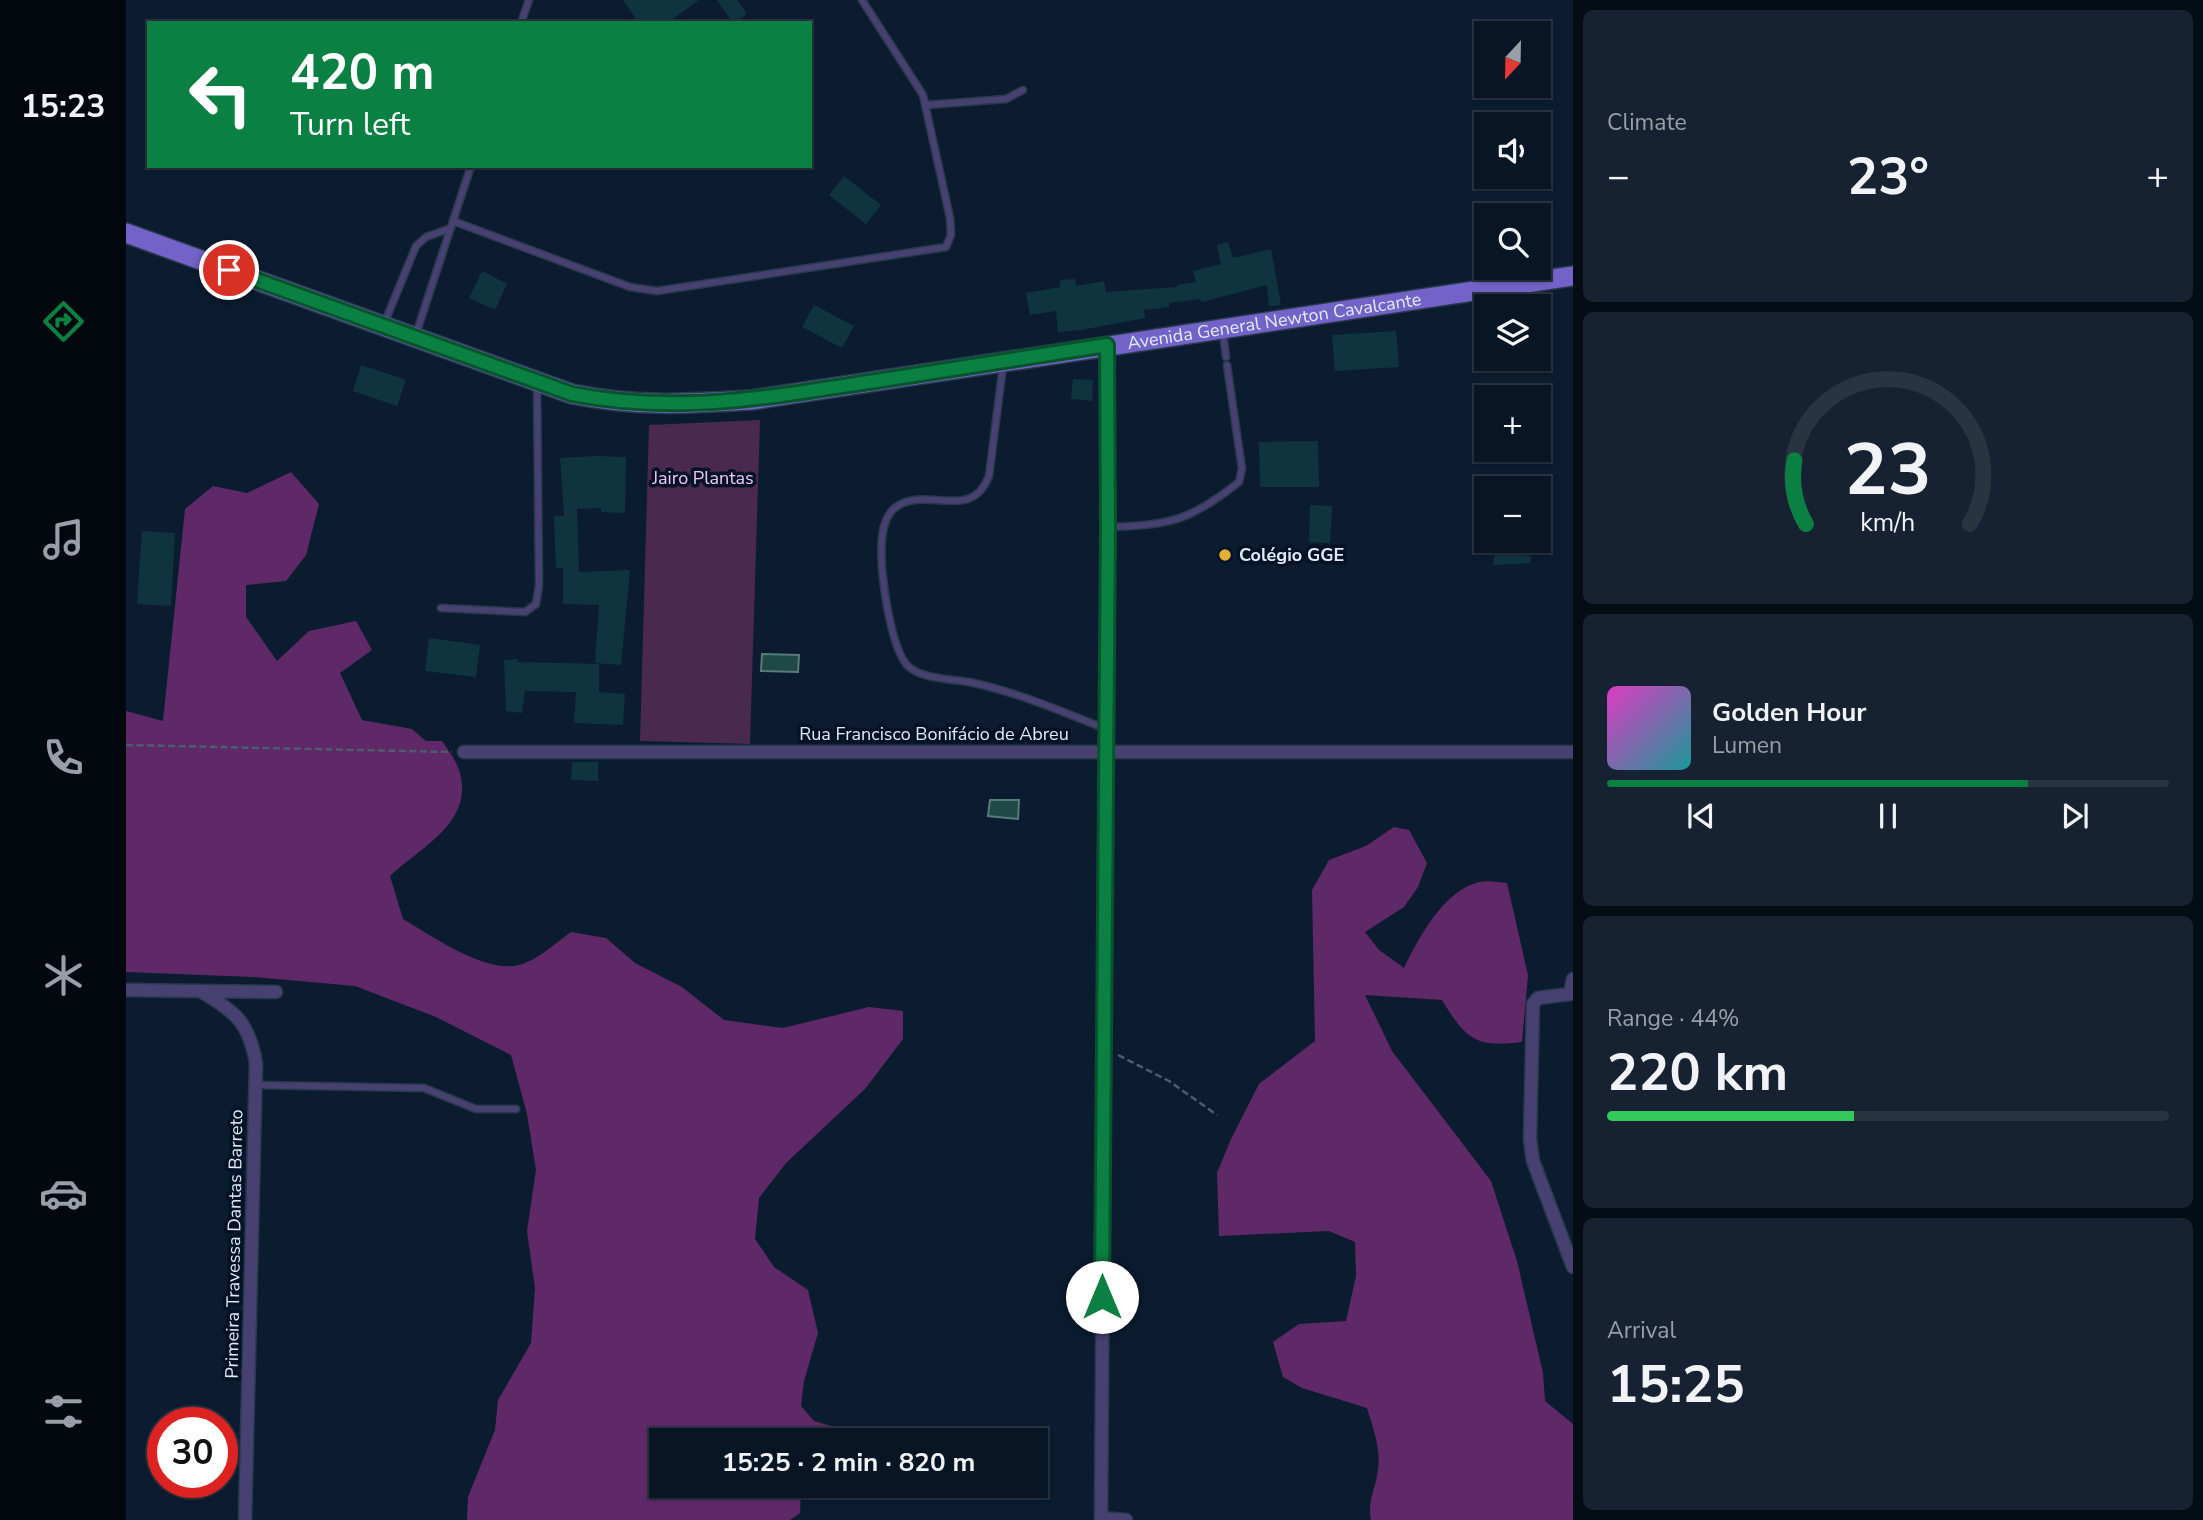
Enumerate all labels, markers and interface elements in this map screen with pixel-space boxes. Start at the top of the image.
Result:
north arrow [1474,21,1550,98]
map controls [1474,21,1551,553]
text: 420 m [290,39,434,106]
icon: left [175,49,266,140]
text: 15:23 [21,85,105,128]
text: Turn left [290,103,410,146]
text: Climate [1607,107,1687,138]
button: sound [1474,112,1551,189]
text: 23° [1847,141,1929,212]
text: − [1607,151,1630,202]
text: + [2146,151,2169,202]
button: search [1474,203,1551,280]
pin [199,240,259,300]
icon: arrive [210,251,248,289]
street label: Avenida General Newton Cavalcante [1126,287,1423,355]
button: layers [1474,294,1551,371]
icon: directions [39,297,88,346]
button: + [1474,385,1551,462]
text: 23 [1844,420,1932,520]
park label: Jairo Plantas [651,466,754,490]
button: − [1474,476,1551,553]
text: km/h [1860,506,1916,540]
icon: music [39,515,88,564]
place label: Colégio GGE [1239,543,1344,567]
marker: Colégio GGE [1217,547,1233,563]
text: Golden Hour [1712,695,1867,730]
street label: Rua Francisco Bonifácio de Abreu [799,722,1069,746]
text: Lumen [1712,730,1782,761]
icon: phone [39,733,88,782]
icon: previous [1682,797,1720,835]
icon: pause [1869,797,1907,835]
icon: next [2056,797,2094,835]
icon: climate [39,951,88,1000]
text: Range · 44% [1607,1003,1739,1034]
text: 220 km [1607,1037,1788,1108]
street label: Primeira Travessa Dantas Barreto [220,1109,248,1379]
icon: car [39,1169,88,1218]
position arrow [1065,1260,1139,1334]
text: Arrival [1607,1315,1676,1346]
text: 15:25 [1607,1349,1745,1420]
icon: filters [39,1387,88,1436]
speed limit sign: 30 [147,1407,238,1498]
text: 15:25 · 2 min · 820 m [722,1445,975,1480]

